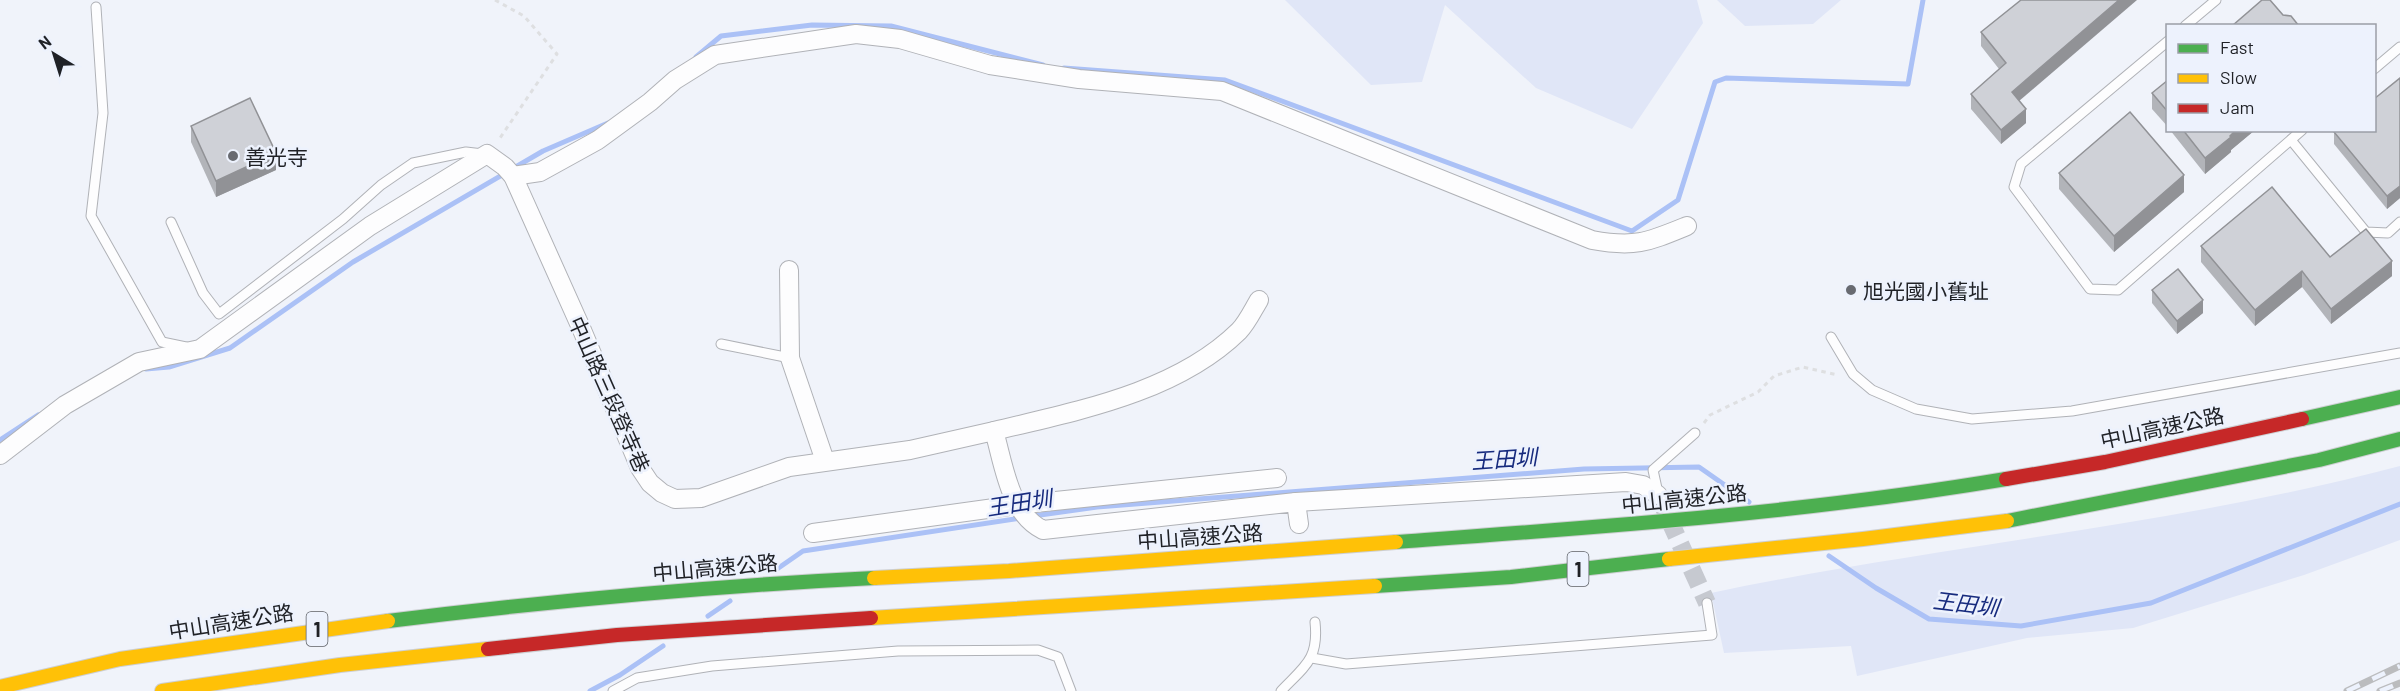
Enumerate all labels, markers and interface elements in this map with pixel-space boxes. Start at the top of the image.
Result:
north arrow [24,24,84,84]
legend [2166,24,2376,132]
text: N [34,31,54,53]
text: Fast [2220,36,2254,58]
text: Slow [2220,66,2257,88]
text: Jam [2220,96,2254,118]
place label: 善光寺 [245,144,308,169]
marker: 善光寺 [226,149,240,163]
place label: 旭光國小舊址 [1863,278,1989,303]
marker: 旭光國小舊址 [1844,283,1858,297]
street label: 中山路三段登寺巷 [564,312,656,476]
street label: 中山高速公路 [2098,402,2226,452]
water label: 王田圳 [1470,443,1541,473]
street label: 中山高速公路 [1620,479,1748,517]
water label: 王田圳 [984,484,1057,520]
street label: 中山高速公路 [1136,519,1264,553]
street label: 中山高速公路 [651,549,779,585]
road number: 1 [1568,552,1588,586]
water label: 王田圳 [1932,586,2003,620]
street label: 中山高速公路 [167,599,295,643]
road number: 1 [306,612,328,646]

